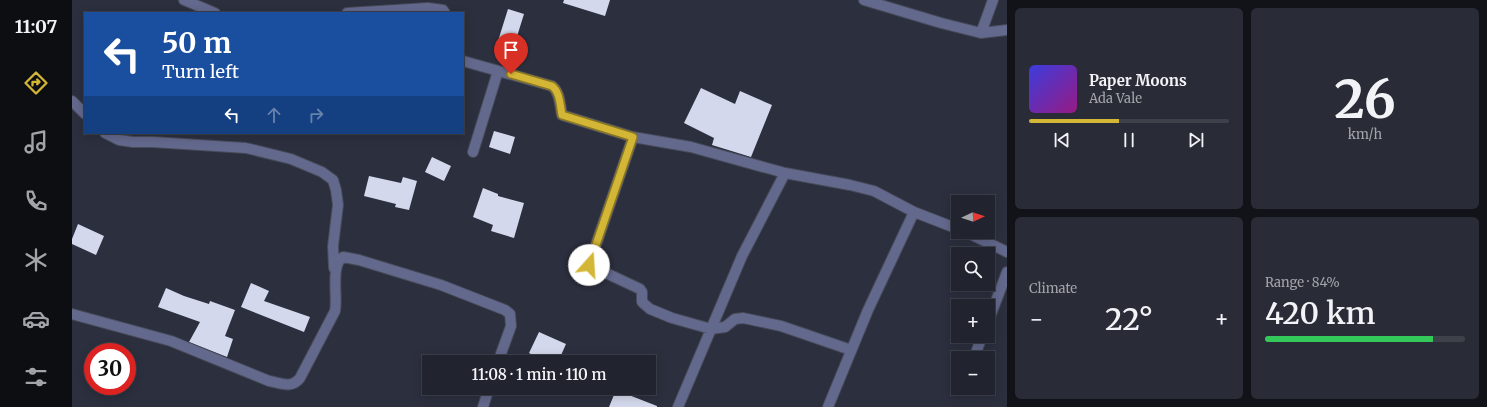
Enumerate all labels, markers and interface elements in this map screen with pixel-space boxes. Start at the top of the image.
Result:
text: 11:07 [15,15,57,38]
text: 50 m [162,25,231,61]
icon: left [96,28,148,80]
pin [494,33,528,74]
icon: arrive [500,39,522,61]
text: Turn left [162,60,239,83]
text: 26 [1334,67,1396,132]
icon: directions [22,69,50,97]
text: Paper Moons [1089,71,1187,90]
text: Ada Vale [1089,90,1142,107]
icon: left [221,104,243,126]
icon: ahead [263,104,285,126]
icon: right [305,104,327,126]
text: km/h [1348,126,1382,143]
icon: music [22,128,50,156]
icon: previous [1051,129,1073,151]
icon: pause [1118,129,1140,151]
icon: next [1185,129,1207,151]
icon: phone [22,187,50,215]
north arrow [951,195,995,239]
map controls [951,195,995,395]
position arrow [568,244,610,286]
icon: climate [22,246,50,274]
button: search [951,247,995,291]
text: Range · 84% [1265,274,1340,291]
text: Climate [1029,280,1077,297]
text: 420 km [1265,294,1375,332]
button: + [951,299,995,343]
text: 22° [1105,300,1153,338]
icon: car [22,305,50,333]
text: − [1029,305,1044,333]
text: + [1214,305,1229,333]
speed limit sign: 30 [84,343,136,395]
button: − [951,351,995,395]
icon: filters [22,363,50,391]
text: 11:08 · 1 min · 110 m [472,365,606,384]

